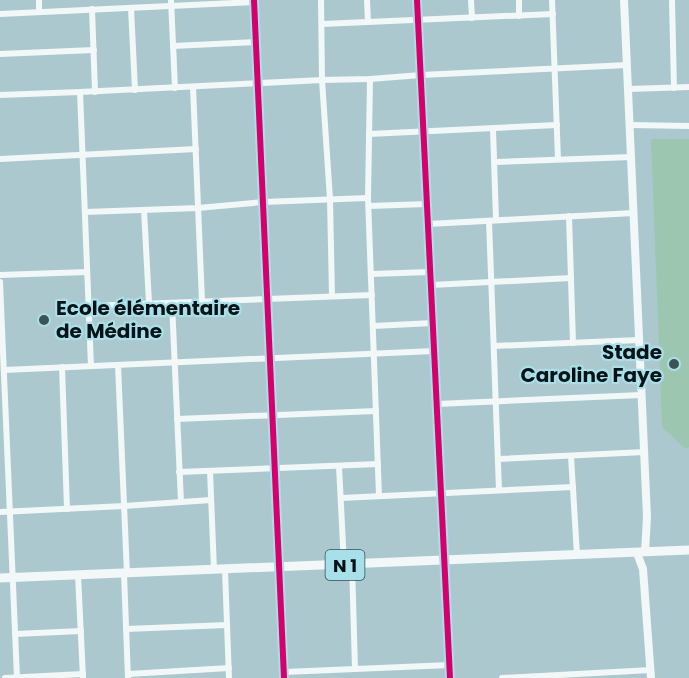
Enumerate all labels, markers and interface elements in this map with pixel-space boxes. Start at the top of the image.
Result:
place label: Ecole élémentaire de Médine [56,294,240,345]
marker: Ecole élémentaire de Médine [37,313,51,327]
place label: Stade Caroline Faye [521,338,662,389]
marker: Stade Caroline Faye [667,357,681,371]
road number: N 1 [326,550,364,580]

